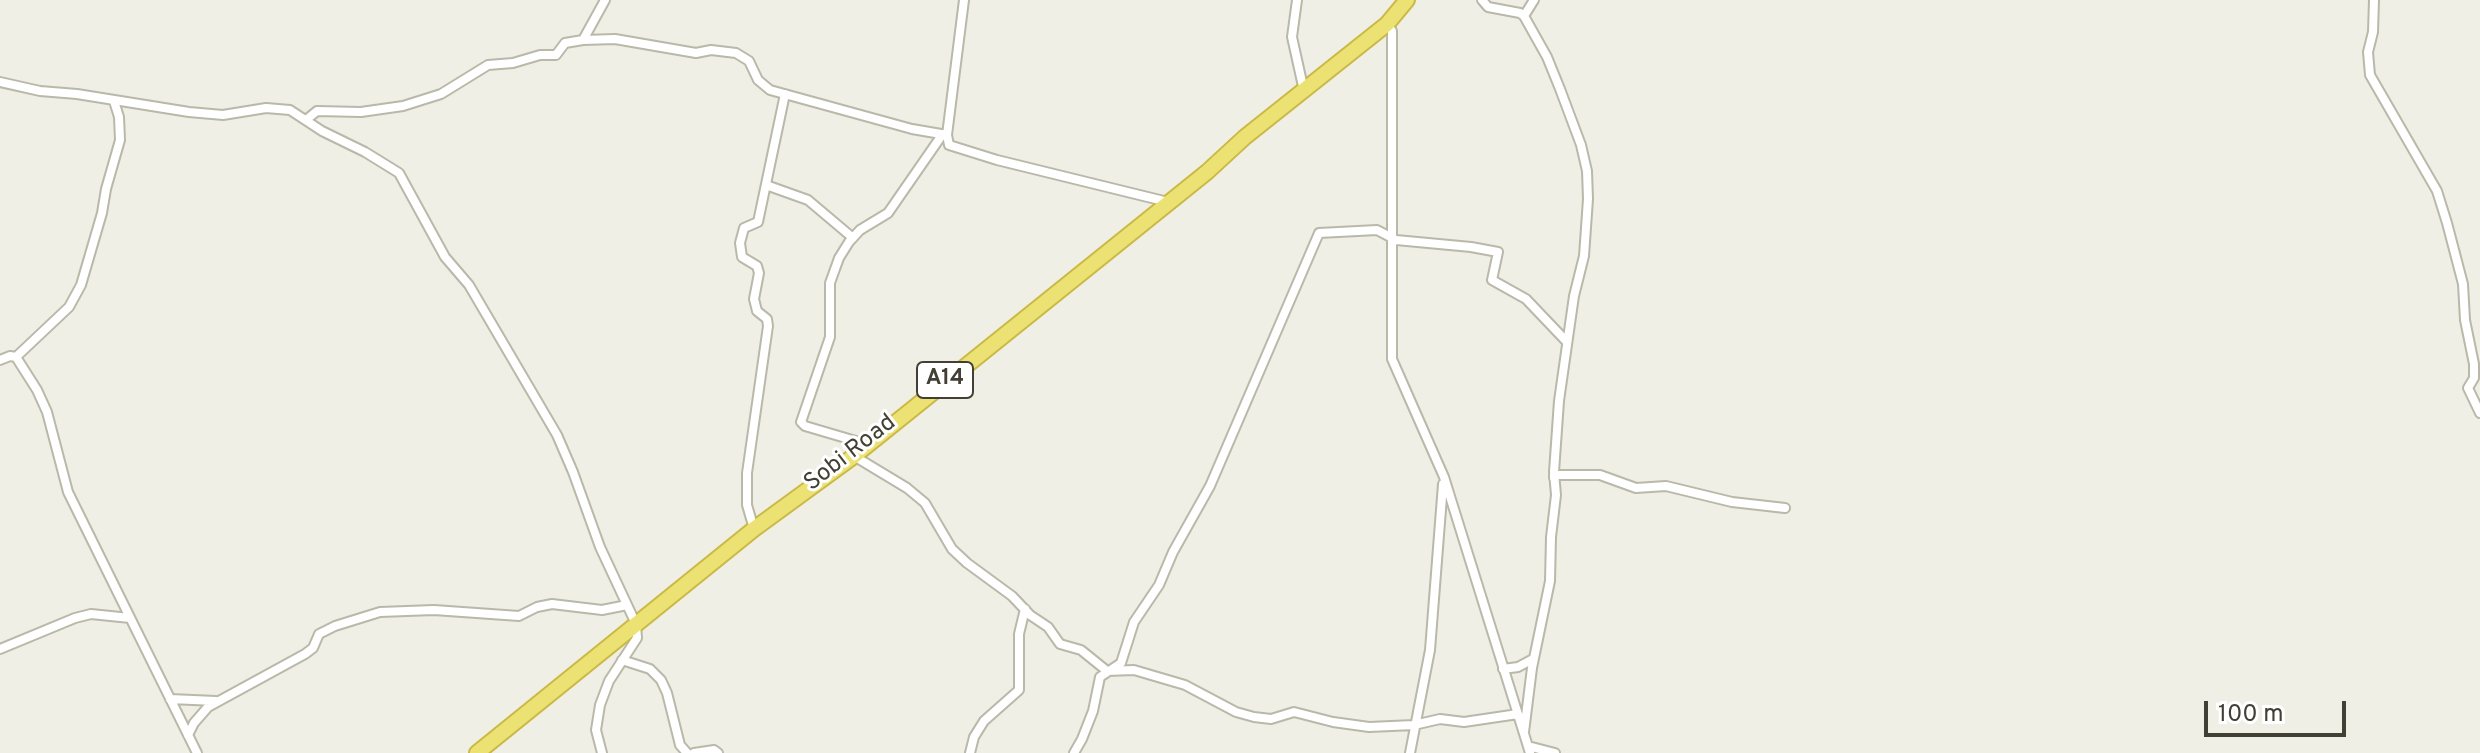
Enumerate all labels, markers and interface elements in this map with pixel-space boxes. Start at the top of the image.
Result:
road number: A14 [917,362,973,398]
street label: Sobi Road [800,409,902,499]
scale bar [2208,685,2350,735]
text: 100 m [2218,700,2284,730]

